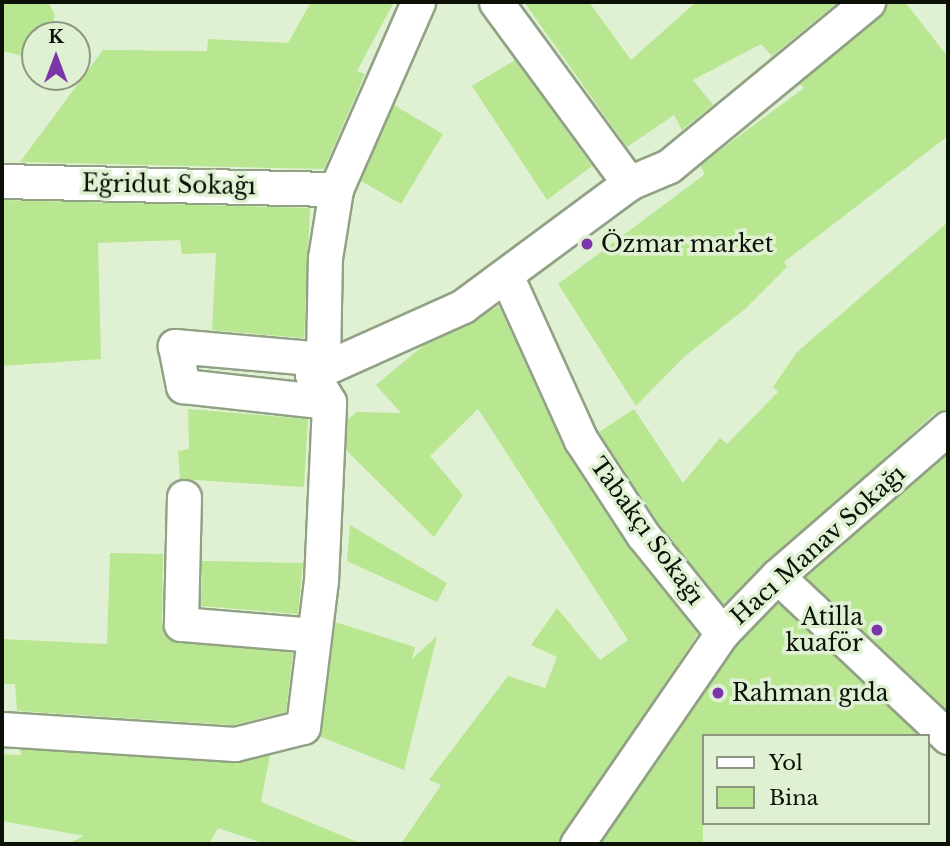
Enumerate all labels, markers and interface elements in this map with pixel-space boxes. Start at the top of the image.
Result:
north arrow [21,21,91,91]
text: K [48,25,64,48]
street label: Eğridut Sokağı [82,170,256,200]
place label: Özmar market [601,230,774,258]
marker: Özmar market [579,236,595,252]
street label: Tabakçı Sokağı [584,452,710,610]
street label: Hacı Manav Sokağı [725,459,911,631]
place label: Atilla kuaför [785,603,863,657]
marker: Atilla kuaför [869,622,885,638]
place label: Rahman gıda [732,679,888,707]
marker: Rahman gıda [710,685,726,701]
legend [702,734,929,825]
text: Yol [769,750,803,776]
text: Bina [769,785,818,811]

